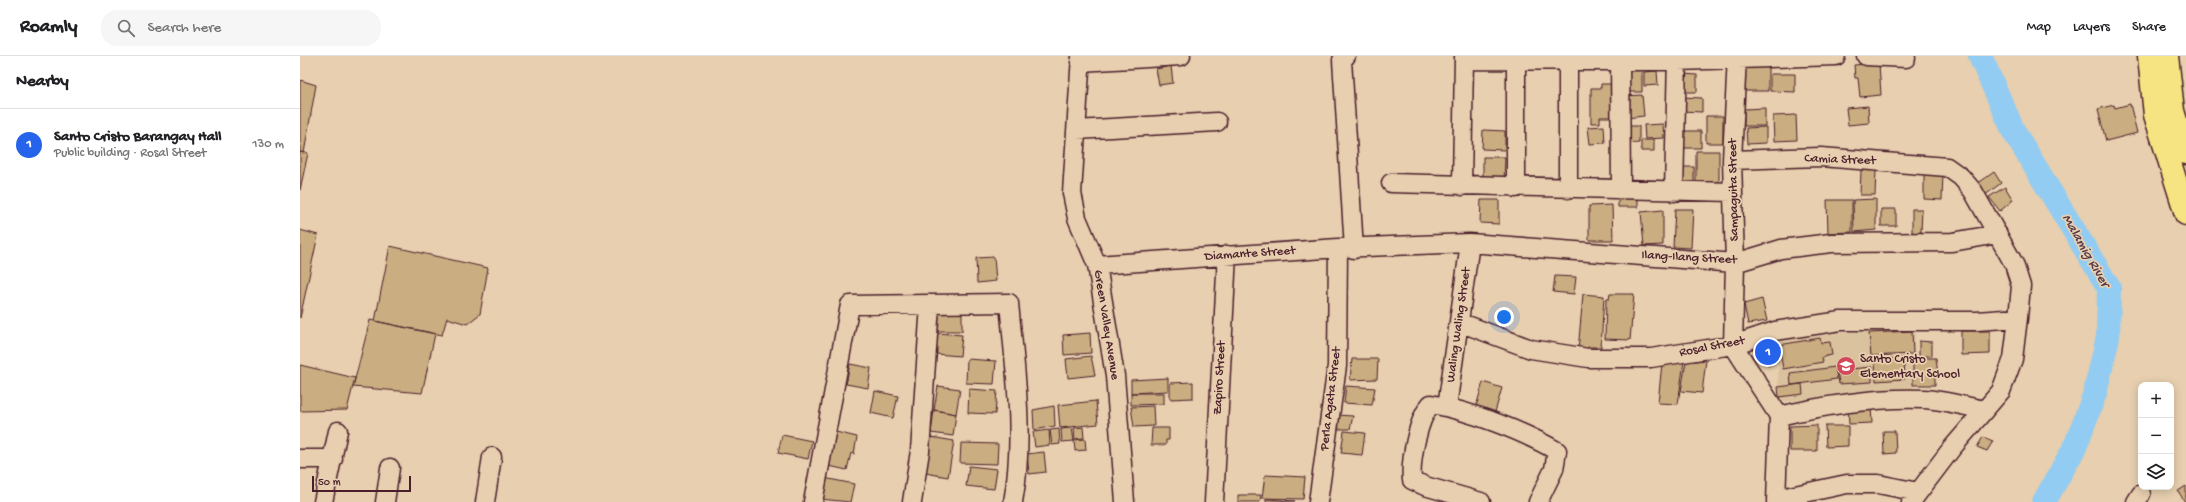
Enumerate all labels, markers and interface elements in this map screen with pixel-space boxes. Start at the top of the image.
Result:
search box [101,10,381,46]
text: Roamly [20,16,77,39]
icon: search [115,17,137,39]
text: Search here [147,19,221,37]
text: Map [2027,19,2051,36]
text: Layers [2073,19,2110,36]
text: Share [2132,19,2166,36]
text: Nearby [16,72,69,92]
text: Santo Cristo Barangay Hall [54,128,222,146]
text: 1 [26,137,32,152]
text: 130 m [252,137,284,152]
street label: Sampaguita Street [1726,137,1742,241]
text: Public building · Rosal Street [54,146,206,161]
street label: Camia Street [1804,151,1878,169]
water label: Malamig River [2057,212,2114,293]
street label: Diamante Street [1203,243,1298,265]
street label: Ilang-Ilang Street [1641,248,1739,268]
street label: Waling Waling Street [1444,265,1475,383]
street label: Green Valley Avenue [1090,269,1122,381]
your location [1494,307,1514,327]
street label: Rosal Street [1678,333,1748,361]
pin: 1 [1755,337,1781,367]
street label: Zapiro Street [1211,339,1230,415]
street label: Perla Agata Street [1317,345,1345,453]
place label: Santo Cristo Elementary School [1860,352,1960,382]
school or university icon: Santo Cristo Elementary School [1835,355,1857,377]
map controls [2138,382,2174,490]
button: + [2138,382,2174,418]
button: − [2138,418,2174,454]
button: layers [2138,454,2174,490]
scale bar [312,474,411,493]
text: 50 m [318,477,340,489]

